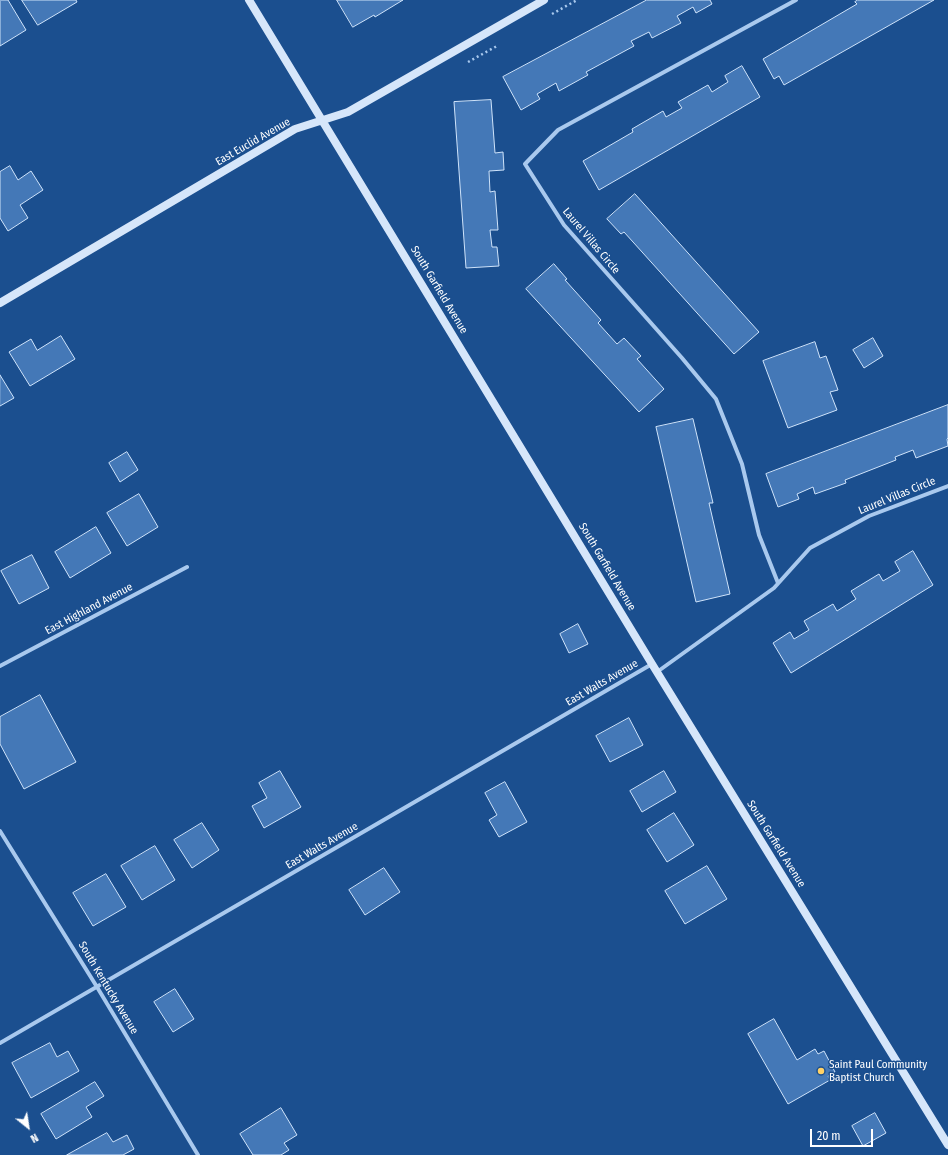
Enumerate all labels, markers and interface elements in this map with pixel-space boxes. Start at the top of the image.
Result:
street label: East Euclid Avenue [213,115,293,169]
street label: Laurel Villas Circle [560,205,622,277]
street label: South Garfield Avenue [408,244,470,336]
street label: Laurel Villas Circle [857,475,937,517]
street label: South Garfield Avenue [576,521,638,613]
street label: East Highland Avenue [43,580,135,638]
street label: East Walts Avenue [564,657,640,709]
street label: South Garfield Avenue [744,798,808,890]
street label: East Walts Avenue [284,820,360,872]
street label: South Kentucky Avenue [75,939,141,1037]
place label: Saint Paul Community Baptist Church [829,1058,927,1084]
marker: Saint Paul Community Baptist Church [816,1066,826,1076]
north arrow [8,1107,48,1147]
scale bar [812,1121,875,1147]
text: 20 m [817,1129,841,1143]
text: N [28,1131,40,1145]

